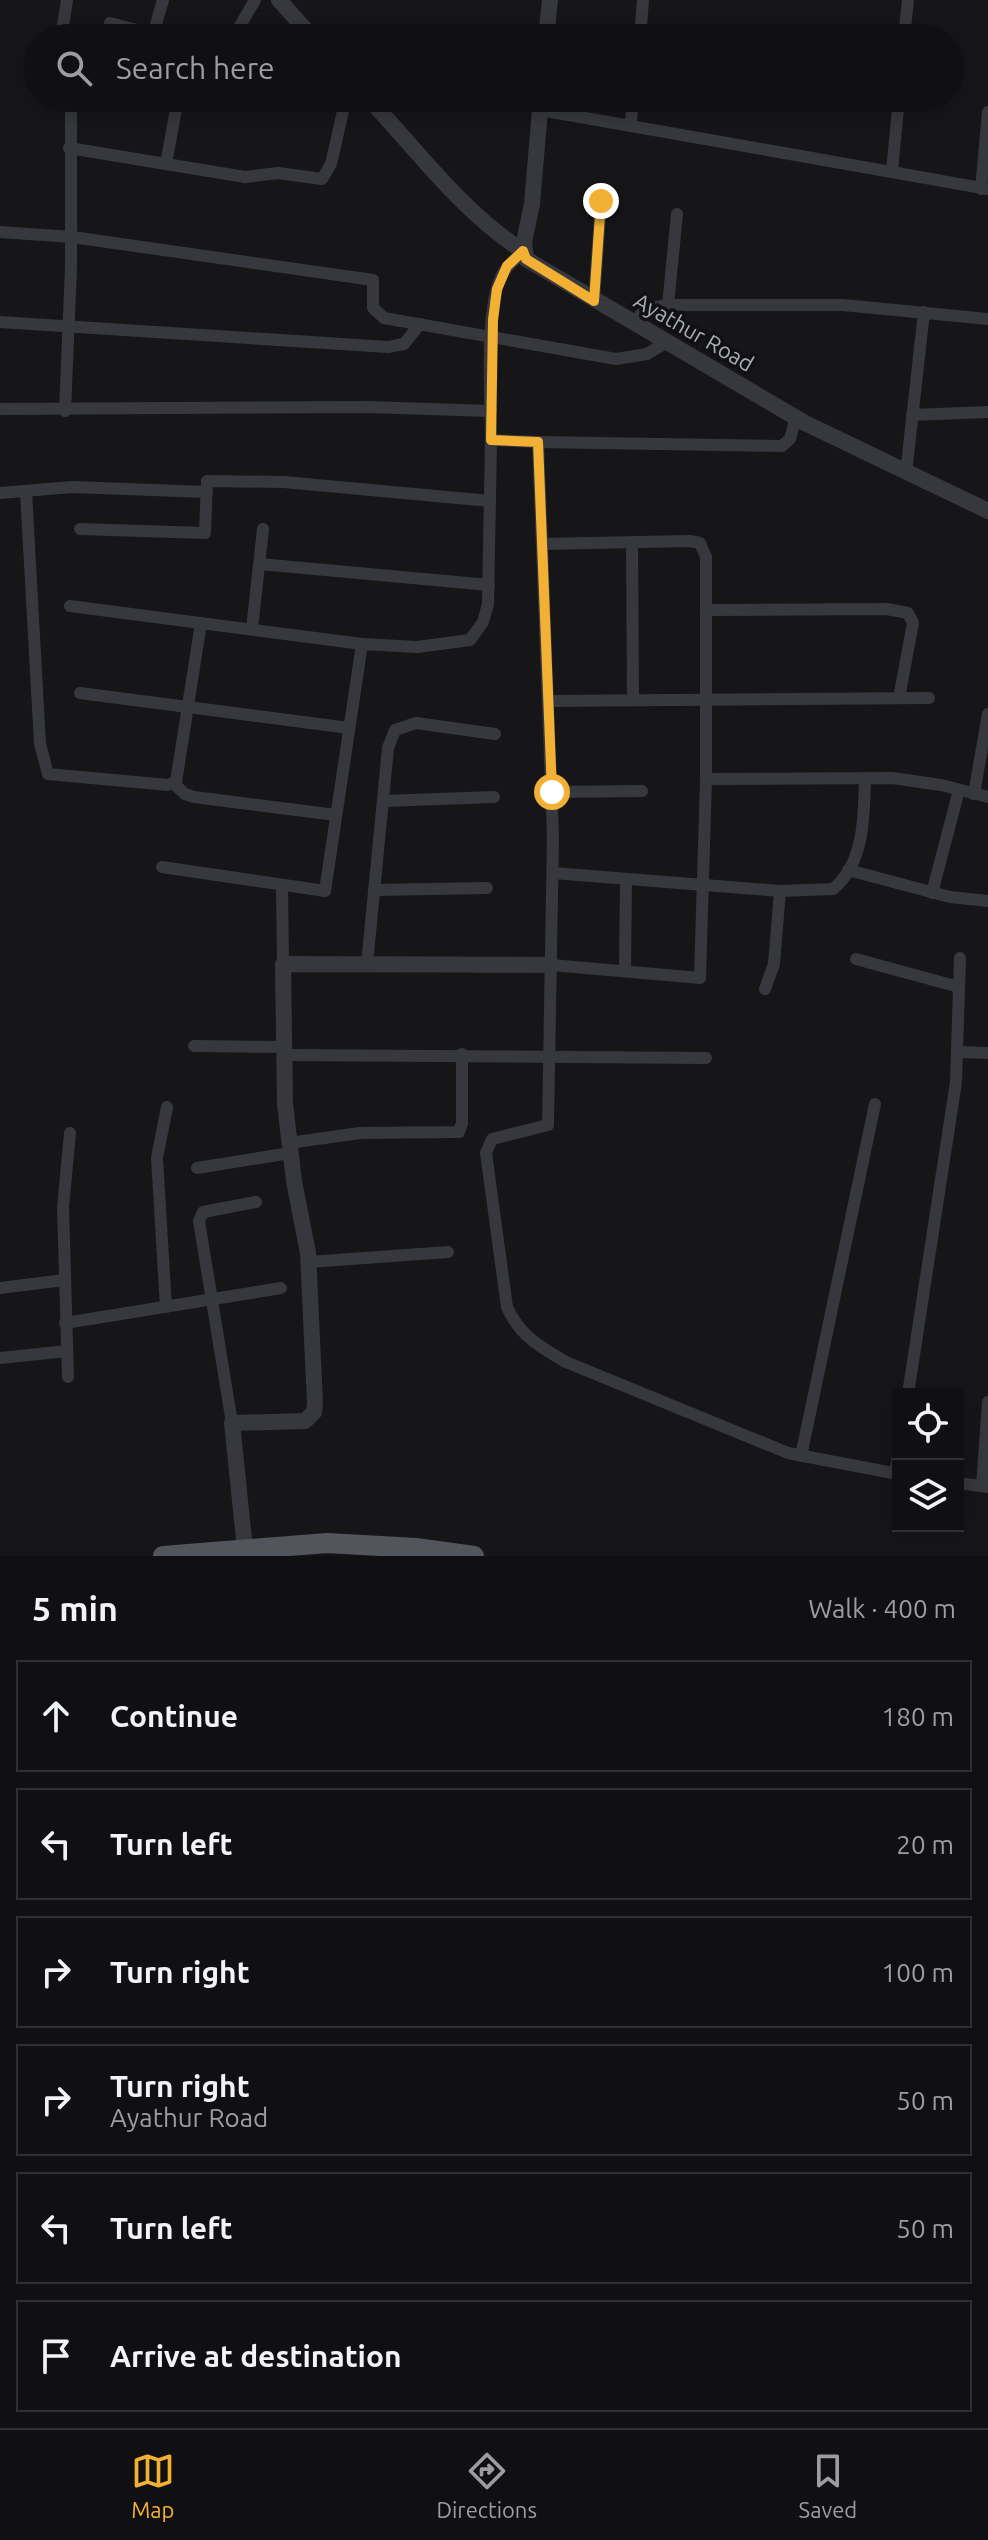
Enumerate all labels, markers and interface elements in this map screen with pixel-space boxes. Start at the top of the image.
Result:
search box [24,24,964,112]
icon: search [52,46,96,90]
text: Search here [116,51,275,85]
route end [583,183,619,219]
street label: Ayathur Road [630,287,759,376]
route start [534,774,570,810]
map controls [892,1388,964,1532]
button: locate [892,1388,964,1460]
button: layers [892,1460,964,1532]
text: 5 min [32,1589,118,1627]
text: Walk · 400 m [808,1594,956,1623]
icon: ahead [34,1694,78,1738]
text: Continue [110,1699,238,1733]
text: 180 m [882,1702,954,1731]
icon: left [34,1822,78,1866]
text: Turn left [110,1827,232,1861]
text: 20 m [896,1830,954,1859]
icon: right [34,1950,78,1994]
text: Turn right [110,1955,250,1989]
text: 100 m [882,1958,954,1987]
text: Turn right [110,2069,250,2103]
icon: right [34,2078,78,2122]
text: 50 m [896,2086,954,2115]
text: Ayathur Road [110,2103,268,2132]
icon: left [34,2206,78,2250]
text: Turn left [110,2211,232,2245]
text: 50 m [896,2214,954,2243]
icon: arrive [34,2334,78,2378]
text: Arrive at destination [110,2339,402,2373]
tab: Map [131,2449,175,2522]
tab: Directions [436,2449,537,2522]
tab: Saved [799,2449,857,2522]

